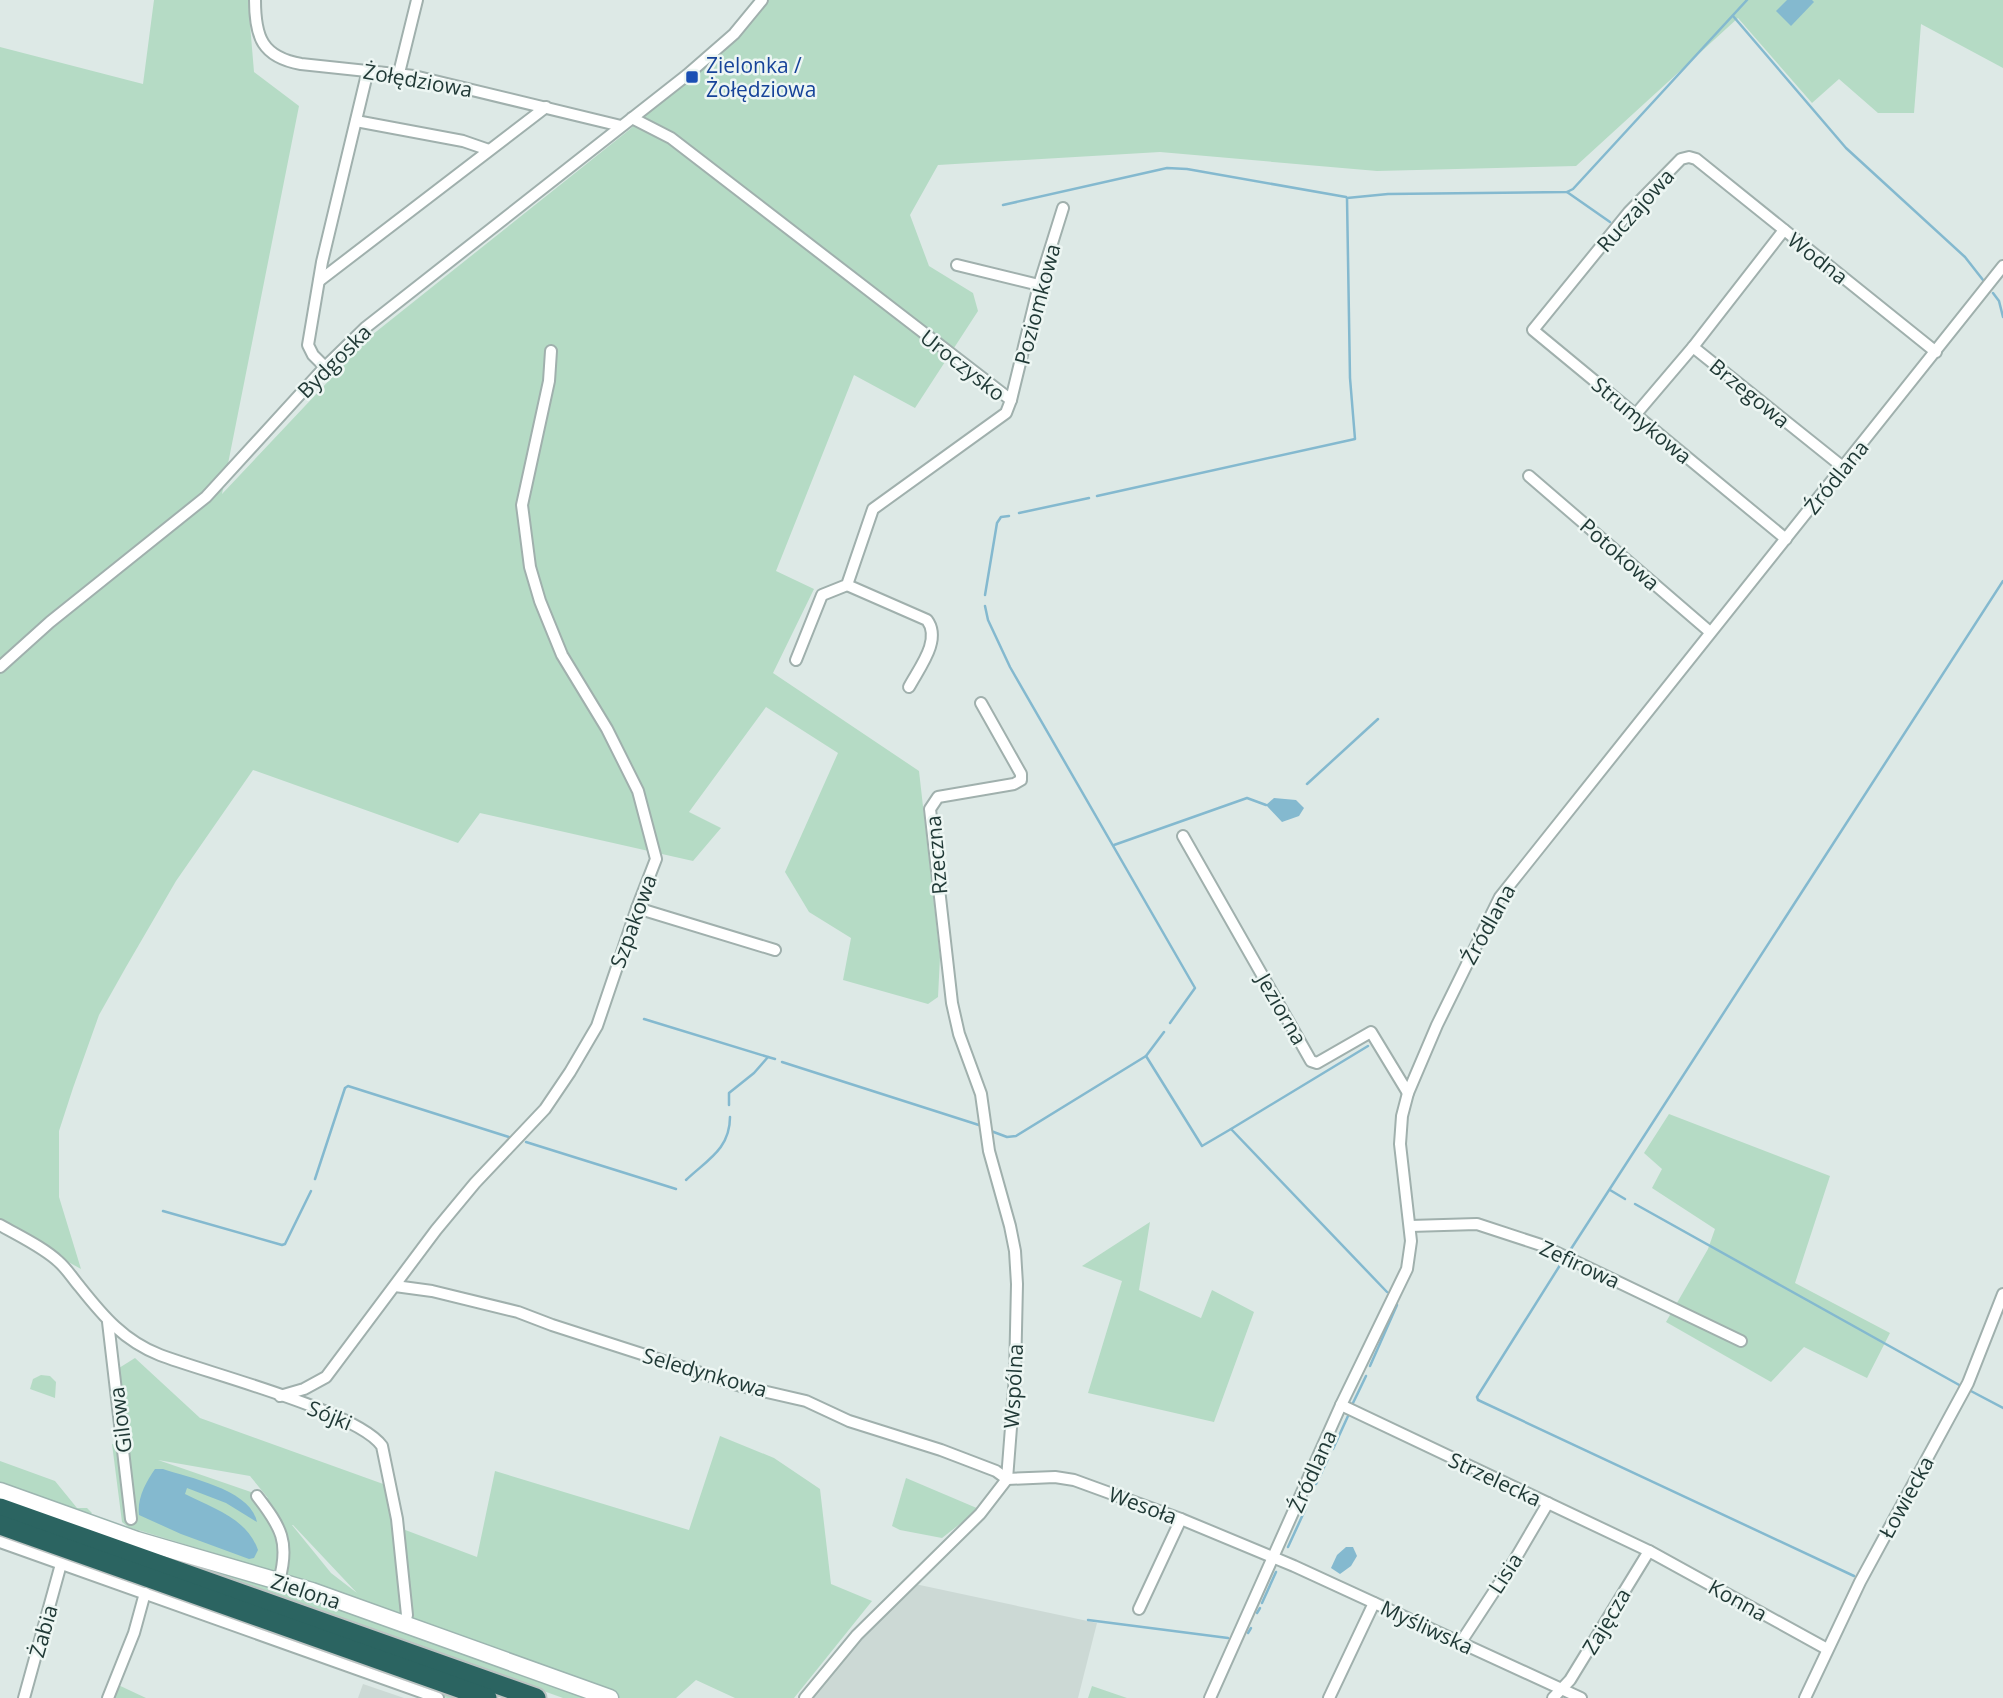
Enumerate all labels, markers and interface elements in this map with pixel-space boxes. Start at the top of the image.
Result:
place label: Zielonka / Żołędziowa [706,51,816,103]
street label: Żołędziowa [361,57,475,103]
marker: Zielonka / Żołędziowa [684,69,700,85]
street label: Ruczajowa [1590,162,1680,258]
street label: Wodna [1782,226,1854,290]
street label: Poziomkowa [1007,240,1067,368]
street label: Bydgoska [291,318,377,404]
street label: Uroczysko [915,323,1011,407]
street label: Brzegowa [1704,352,1796,434]
street label: Strumykowa [1586,370,1698,470]
street label: Źródlana [1798,434,1874,520]
street label: Potokowa [1574,512,1666,596]
street label: Rzeczna [919,814,953,896]
street label: Szpakowa [603,870,663,972]
street label: Źródlana [1455,879,1521,969]
street label: Jeziorna [1249,966,1314,1050]
street label: Zefirowa [1535,1233,1625,1295]
street label: Seledynkowa [639,1341,771,1403]
street label: Wspólna [997,1343,1029,1429]
street label: Gilowa [102,1385,138,1455]
street label: Sójki [304,1393,356,1437]
street label: Źródlana [1281,1425,1343,1517]
street label: Strzelecka [1444,1445,1546,1513]
street label: Łowiecka [1872,1451,1940,1543]
street label: Wesoła [1105,1480,1181,1530]
street label: Lisia [1481,1547,1529,1599]
street label: Zielona [268,1567,344,1615]
street label: Konna [1704,1573,1772,1627]
street label: Zajęcza [1575,1583,1637,1659]
street label: Myśliwska [1376,1593,1478,1661]
street label: Żabia [22,1601,64,1661]

